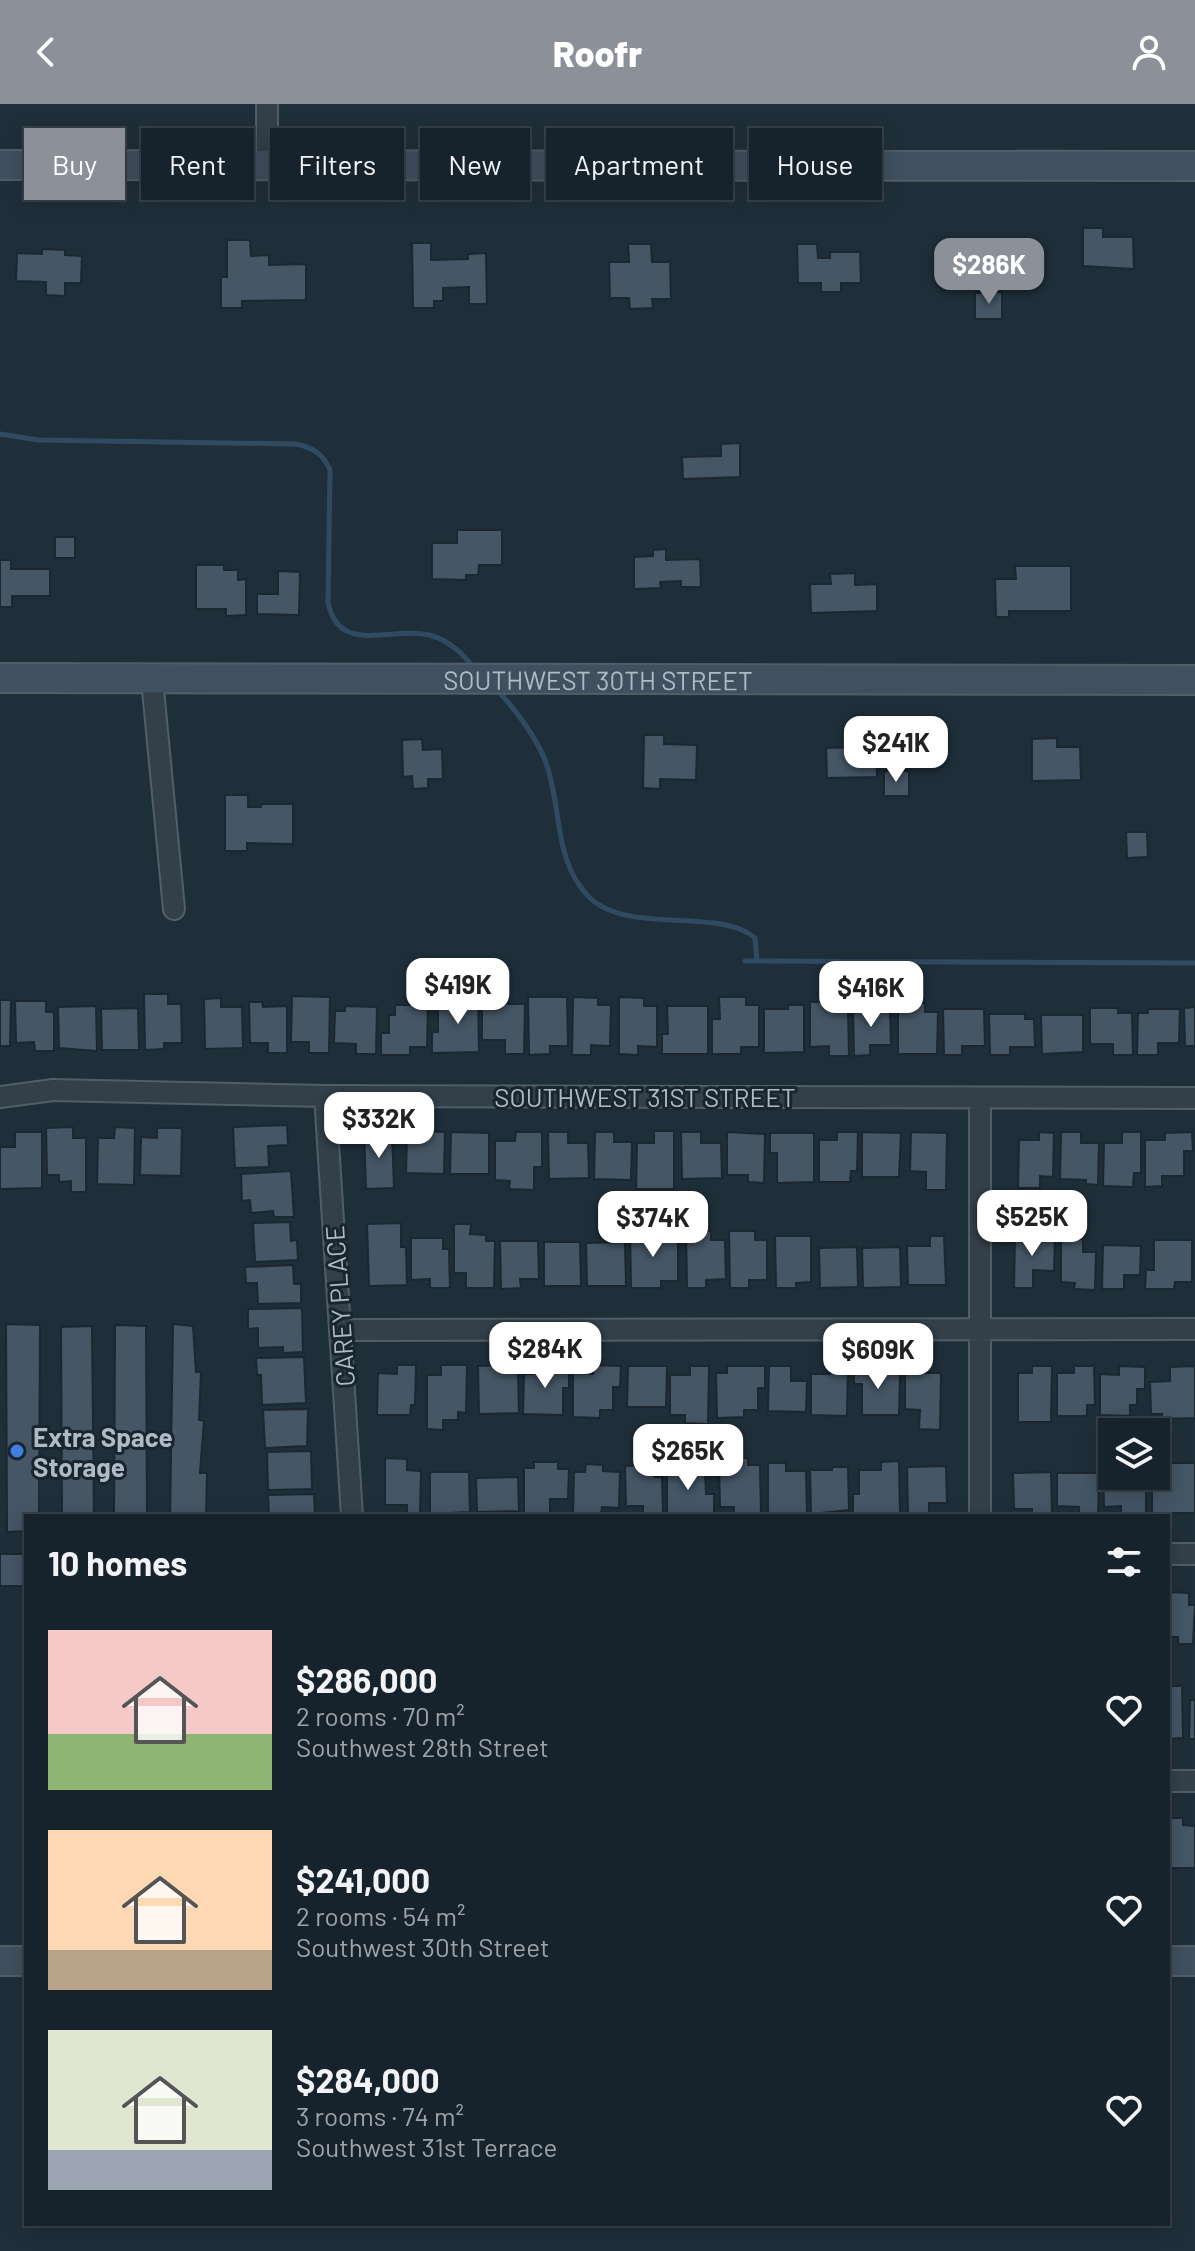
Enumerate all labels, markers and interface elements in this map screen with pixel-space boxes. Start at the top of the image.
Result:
icon: back [24,30,68,74]
icon: person [1127,30,1171,74]
text: Roofr [553,31,642,74]
chip: Buy [24,128,125,200]
chip: Rent [141,128,254,200]
chip: Filters [270,128,404,200]
chip: New [420,128,530,200]
chip: Apartment [546,128,733,200]
chip: House [749,128,882,200]
pin: $286K [933,238,1045,306]
text: $286K [952,248,1026,279]
street label: SOUTHWEST 30TH STREET [443,663,753,695]
pin: $241K [840,716,952,784]
text: $241K [862,726,930,757]
pin: $419K [402,958,514,1026]
pin: $416K [815,961,927,1029]
text: $419K [424,968,492,999]
text: $416K [837,971,905,1002]
street label: SOUTHWEST 31ST STREET [494,1081,796,1112]
pin: $332K [323,1092,435,1160]
text: $332K [342,1102,416,1133]
pin: $525K [976,1190,1088,1258]
pin: $374K [597,1191,709,1259]
text: $525K [995,1200,1069,1231]
text: $374K [616,1201,690,1232]
street label: CAREY PLACE [318,1224,360,1388]
pin: $284K [489,1322,601,1390]
pin: $609K [822,1323,934,1391]
text: $284K [507,1332,583,1363]
text: $609K [841,1333,915,1364]
map controls [1098,1418,1170,1490]
button: layers [1098,1418,1170,1490]
place label: Extra Space Storage [33,1421,173,1482]
pin: $265K [632,1424,744,1492]
text: $265K [651,1434,725,1465]
marker: Extra Space Storage [8,1442,26,1460]
icon: filters [1102,1540,1146,1584]
text: 10 homes [48,1542,187,1583]
text: $286,000 [296,1659,437,1700]
icon: home [112,1662,208,1758]
icon: heart [1102,1688,1146,1732]
text: 2 rooms · 70 m² [296,1700,465,1731]
text: Southwest 28th Street [296,1731,549,1762]
text: $241,000 [296,1859,430,1900]
icon: home [112,1862,208,1958]
icon: heart [1102,1888,1146,1932]
text: 2 rooms · 54 m² [296,1900,466,1931]
text: Southwest 30th Street [296,1931,549,1962]
text: $284,000 [296,2059,440,2100]
icon: home [112,2062,208,2158]
icon: heart [1102,2088,1146,2132]
text: 3 rooms · 74 m² [296,2100,464,2131]
text: Southwest 31st Terrace [296,2131,557,2162]

